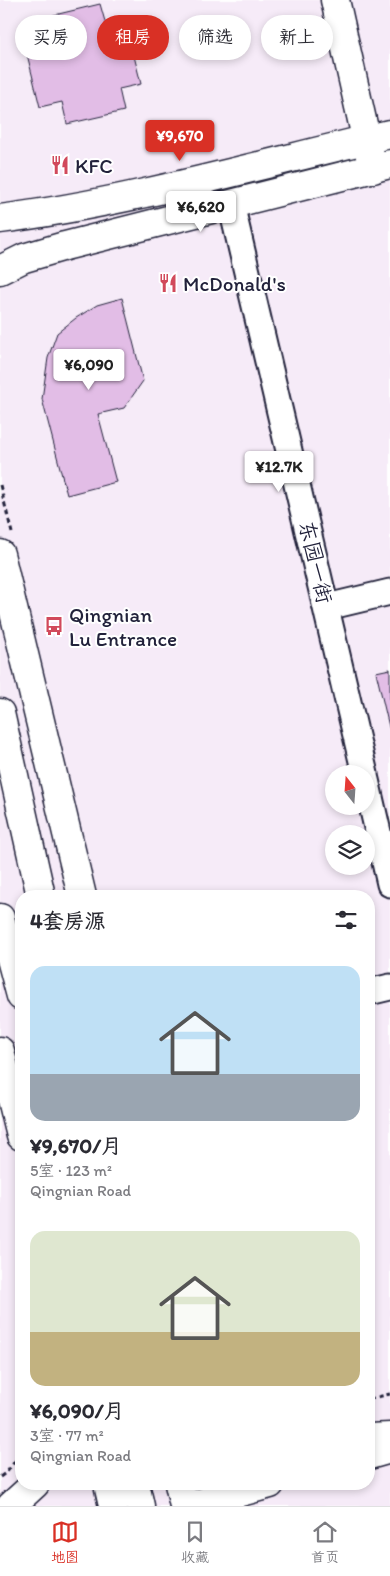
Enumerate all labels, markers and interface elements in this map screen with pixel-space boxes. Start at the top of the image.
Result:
chip: 买房 [15,15,87,60]
chip: 租房 [97,15,169,60]
chip: 筛选 [179,15,251,60]
chip: 新上 [261,15,333,60]
pin: ¥9,670 [139,120,221,162]
text: ¥9,670 [156,126,204,145]
place label: KFC [75,153,113,178]
restaurant icon: KFC [49,154,71,176]
pin: ¥6,620 [160,190,242,233]
text: ¥6,620 [177,197,225,216]
place label: McDonald's [183,271,286,296]
restaurant icon: McDonald's [157,272,179,294]
pin: ¥6,090 [48,348,130,391]
text: ¥6,090 [64,355,114,374]
pin: ¥12.7K [238,450,320,493]
text: ¥12.7K [256,457,302,476]
street label: 东园一街 [294,518,338,606]
place label: Qingnian Lu Entrance [69,602,177,651]
bus stop icon: Qingnian Lu Entrance [43,615,65,637]
north arrow [325,765,375,815]
map controls [325,765,375,875]
button: layers [325,825,375,875]
icon: filters [332,906,360,934]
text: 4套房源 [30,908,106,933]
icon: home [150,998,240,1088]
text: ¥9,670/月 [30,1133,122,1158]
text: 5室 · 123 m² [30,1161,112,1180]
text: Qingnian Road [30,1181,131,1200]
icon: home [150,1263,240,1353]
text: ¥6,090/月 [30,1398,125,1423]
text: 3室 · 77 m² [30,1426,104,1445]
text: Qingnian Road [30,1446,131,1465]
tab: 地图 [51,1518,79,1566]
tab: 收藏 [181,1518,209,1566]
tab: 首页 [311,1518,339,1566]

